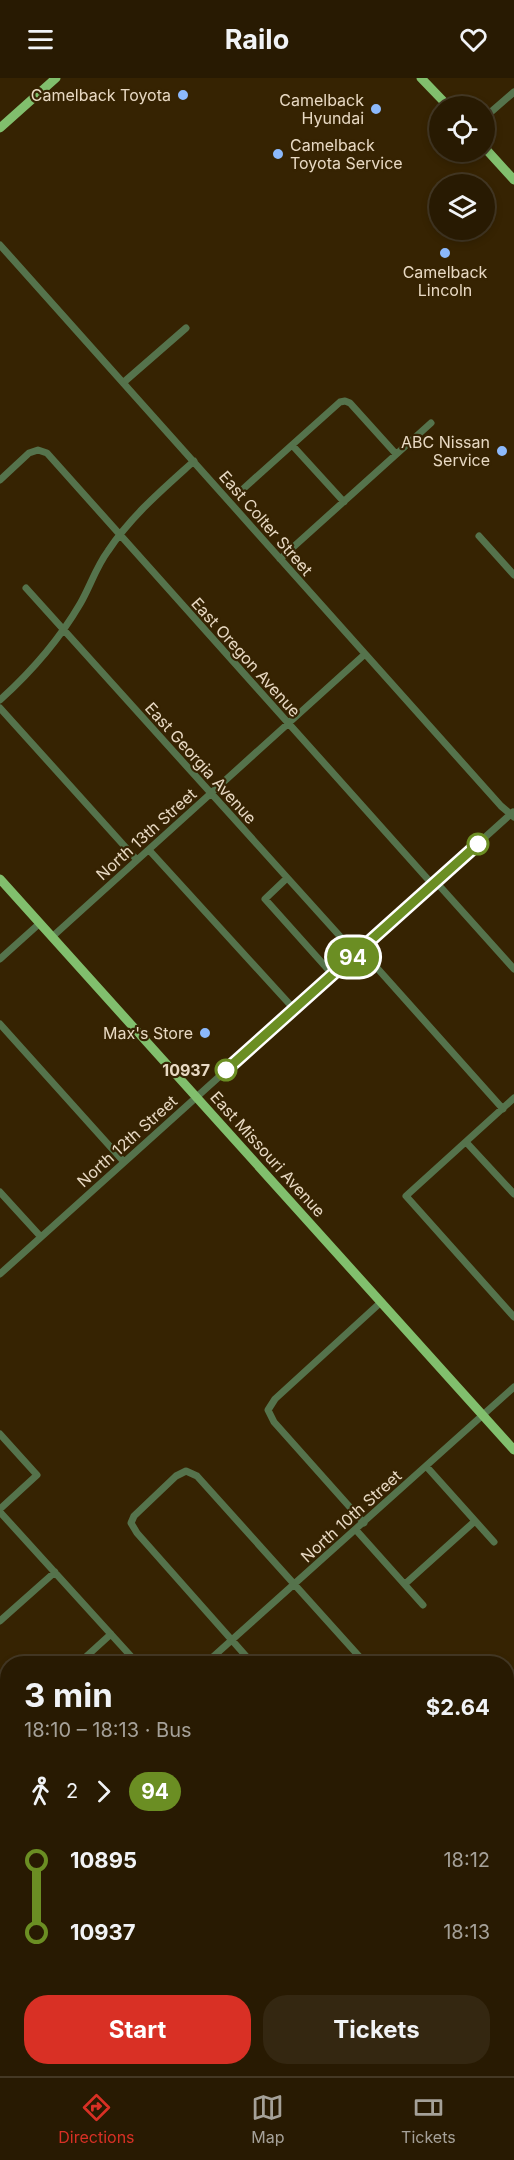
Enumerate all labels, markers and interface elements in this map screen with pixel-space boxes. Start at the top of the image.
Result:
icon: menu [24,23,57,56]
text: Railo [225,23,289,56]
icon: heart [457,23,490,56]
place label: Camelback Toyota [31,85,171,105]
marker: Camelback Toyota [176,88,190,102]
place label: Camelback Hyundai [279,90,364,128]
map controls [429,96,495,240]
button: locate [429,96,495,162]
marker: Camelback Hyundai [369,102,383,116]
place label: Camelback Toyota Service [290,135,403,173]
marker: Camelback Toyota Service [271,147,285,161]
button: layers [429,174,495,240]
marker: Camelback Lincoln [438,246,452,260]
place label: Camelback Lincoln [403,262,488,300]
place label: ABC Nissan Service [401,432,490,470]
marker: ABC Nissan Service [495,444,509,458]
street label: East Colter Street [215,467,317,579]
street label: East Oregon Avenue [187,593,305,721]
street label: East Georgia Avenue [141,698,261,828]
street label: North 13th Street [92,784,200,884]
unlabelled marker [467,833,489,855]
line badge: 94 [326,938,380,976]
text: 94 [339,945,367,970]
place label: Max's Store [103,1023,193,1043]
marker: Max's Store [198,1026,212,1040]
marker: 10937 [215,1059,237,1081]
place label: 10937 [162,1060,210,1080]
street label: East Missouri Avenue [206,1087,330,1221]
street label: North 12th Street [73,1091,181,1191]
street label: North 10th Street [297,1466,405,1566]
text: 3 min [24,1675,113,1715]
text: $2.64 [426,1694,490,1720]
text: 18:10 – 18:13 · Bus [24,1718,192,1742]
icon: walk [24,1775,57,1808]
icon: forward [87,1775,120,1808]
text: 2 [66,1779,78,1803]
text: 94 [141,1779,169,1804]
text: 10895 [70,1847,137,1873]
text: 18:12 [443,1848,490,1872]
text: 10937 [70,1919,136,1945]
text: 18:13 [443,1920,490,1944]
button: Start [24,1995,251,2064]
button: Tickets [263,1995,490,2064]
tab: Directions [58,2091,135,2147]
tab: Map [251,2091,284,2147]
tab: Tickets [401,2091,456,2147]

